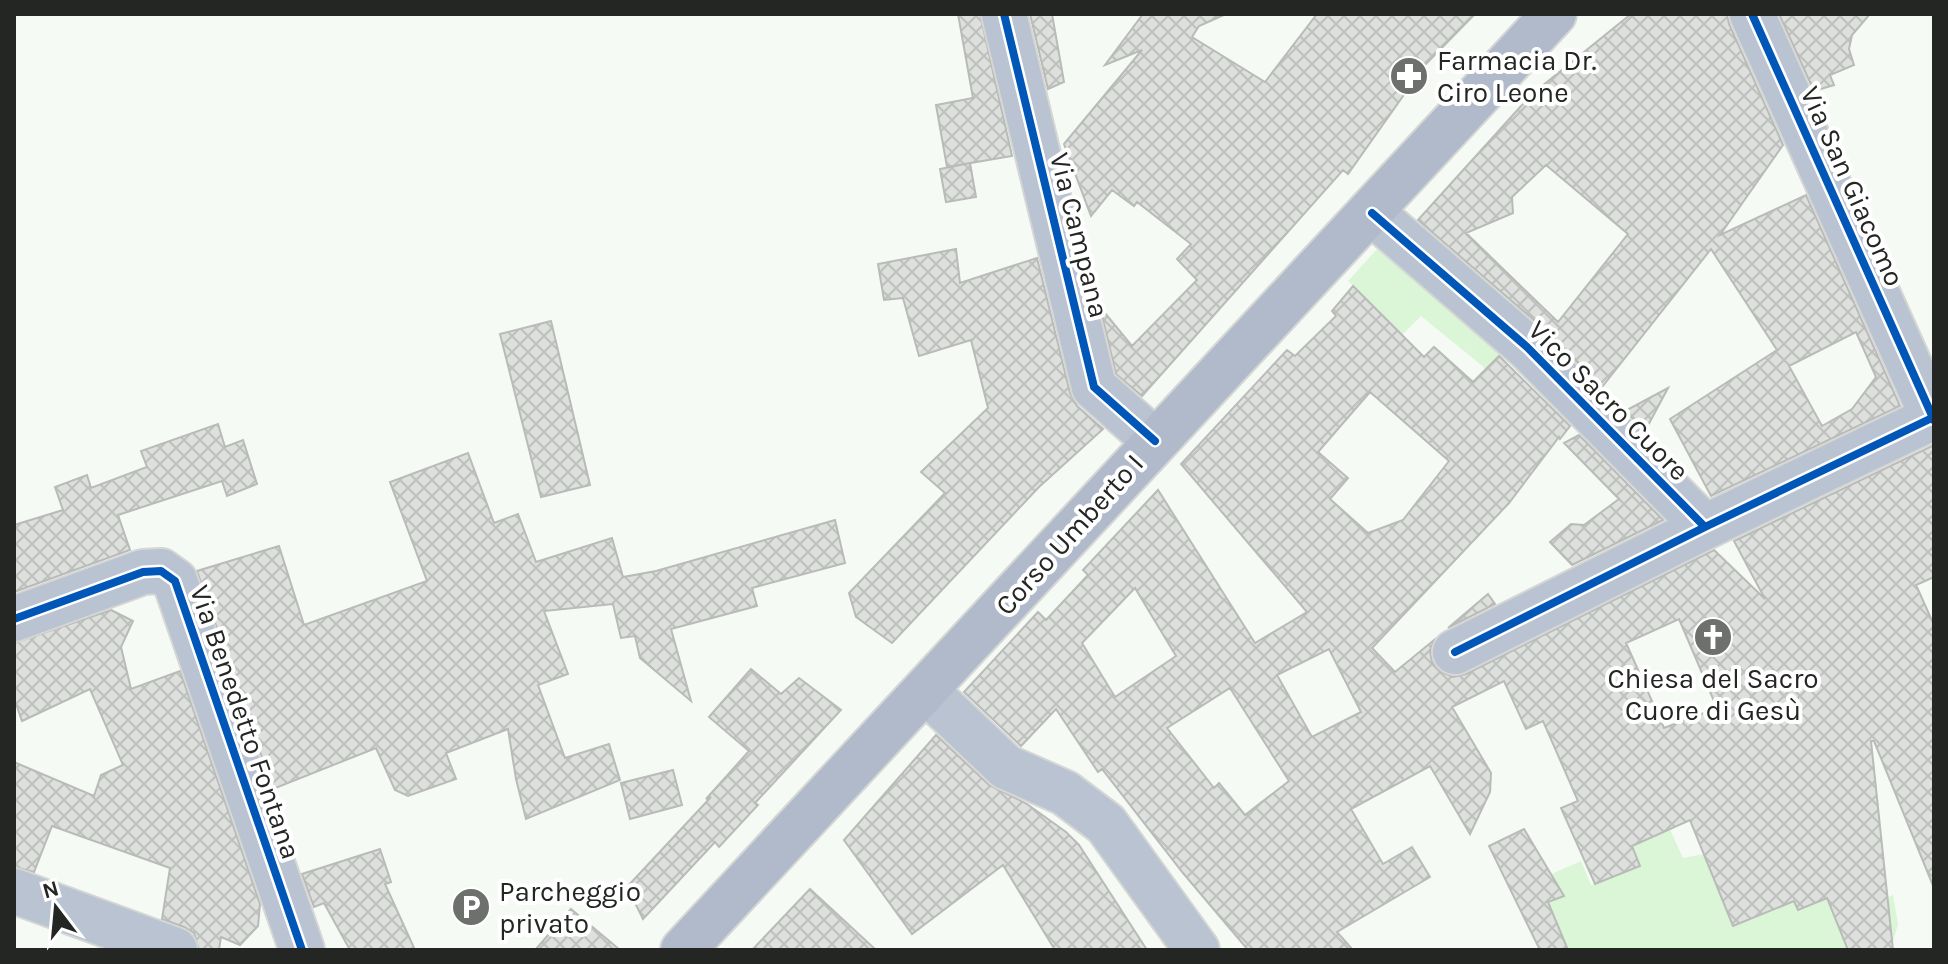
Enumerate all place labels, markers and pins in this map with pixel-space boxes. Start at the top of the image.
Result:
place label: Farmacia Dr. Ciro Leone [1437,44,1597,109]
pharmacy icon: Farmacia Dr. Ciro Leone [1388,55,1430,97]
church icon: Chiesa del Sacro Cuore di Gesù [1692,616,1734,658]
place label: Chiesa del Sacro Cuore di Gesù [1607,662,1819,727]
place label: Parcheggio privato [499,875,641,940]
parking icon: Parcheggio privato [450,886,492,928]

